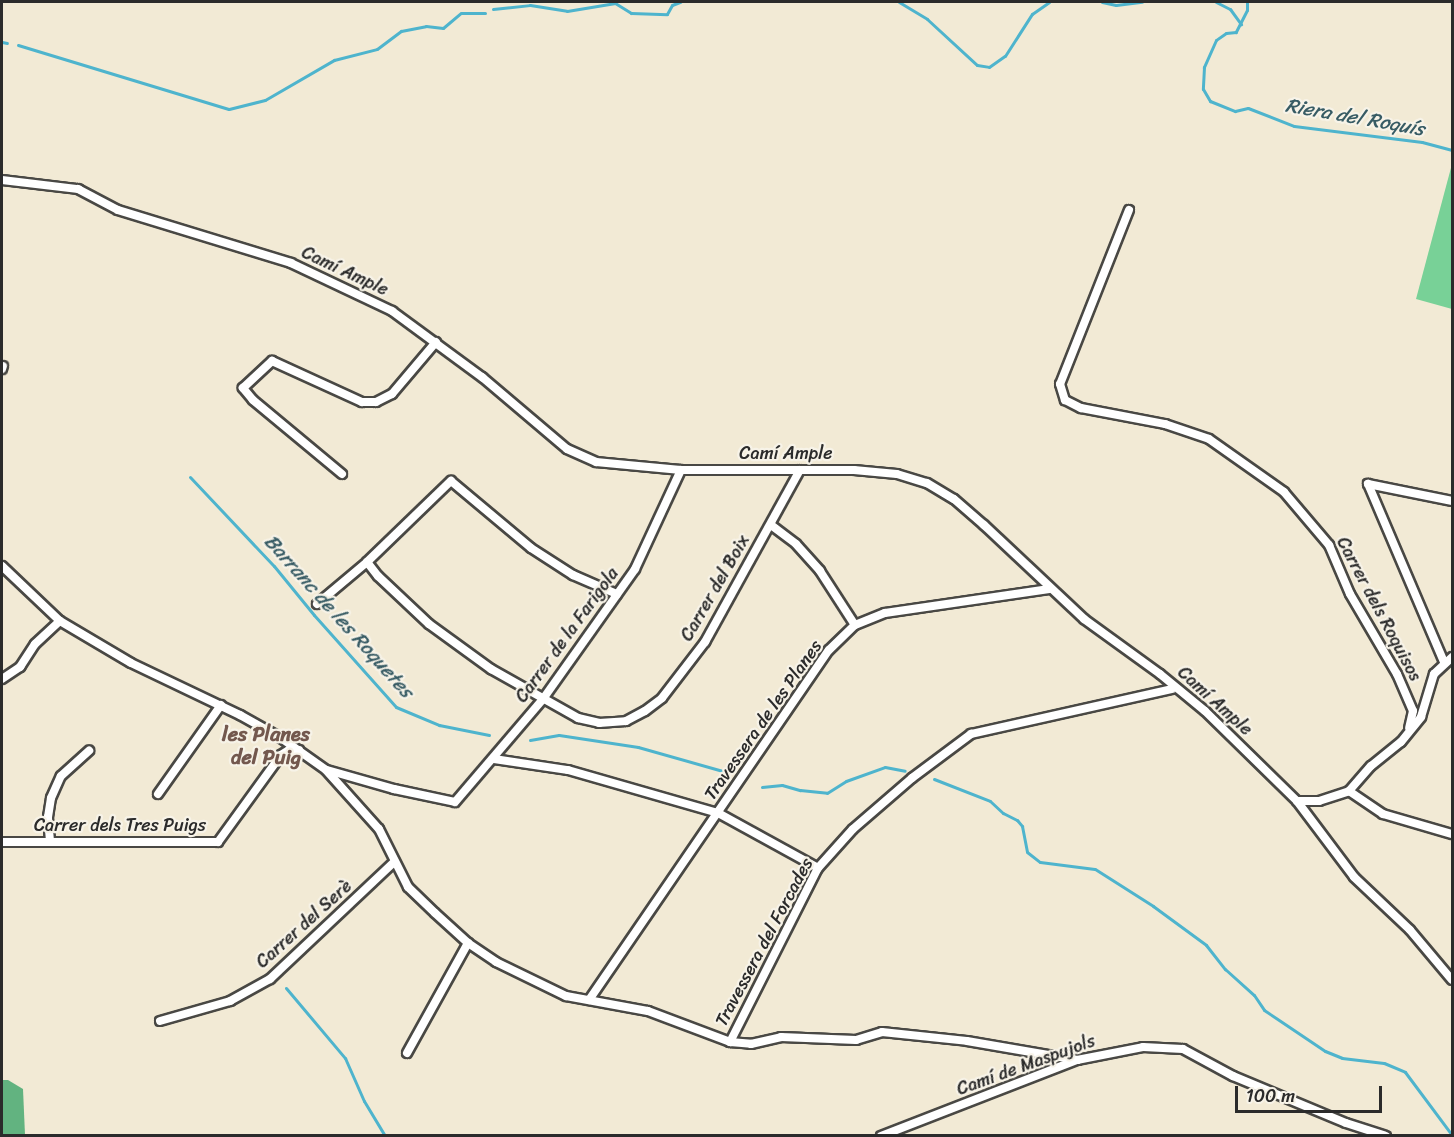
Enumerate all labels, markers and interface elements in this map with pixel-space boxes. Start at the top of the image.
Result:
water label: Riera del Roquís [1284,93,1426,141]
street label: Camí Ample [298,242,392,300]
street label: Camí Ample [739,442,833,464]
water label: Barranc de les Roquetes [259,530,419,702]
street label: Carrer del Boix [676,531,754,645]
street label: Carrer dels Roquisos [1332,533,1426,685]
street label: Carrer de la Farigola [511,563,623,707]
street label: Travessera de les Planes [700,636,826,804]
street label: Camí Ample [1173,662,1257,740]
district label: les Planes del Puig [222,722,310,769]
street label: Carrer dels Tres Puigs [33,814,207,836]
street label: Travessera del Forcades [711,854,817,1030]
street label: Carrer del Serè [251,875,357,973]
street label: Camí de Maspujols [954,1030,1098,1100]
scale bar [1238,1074,1385,1112]
text: 100 m [1246,1080,1295,1112]

